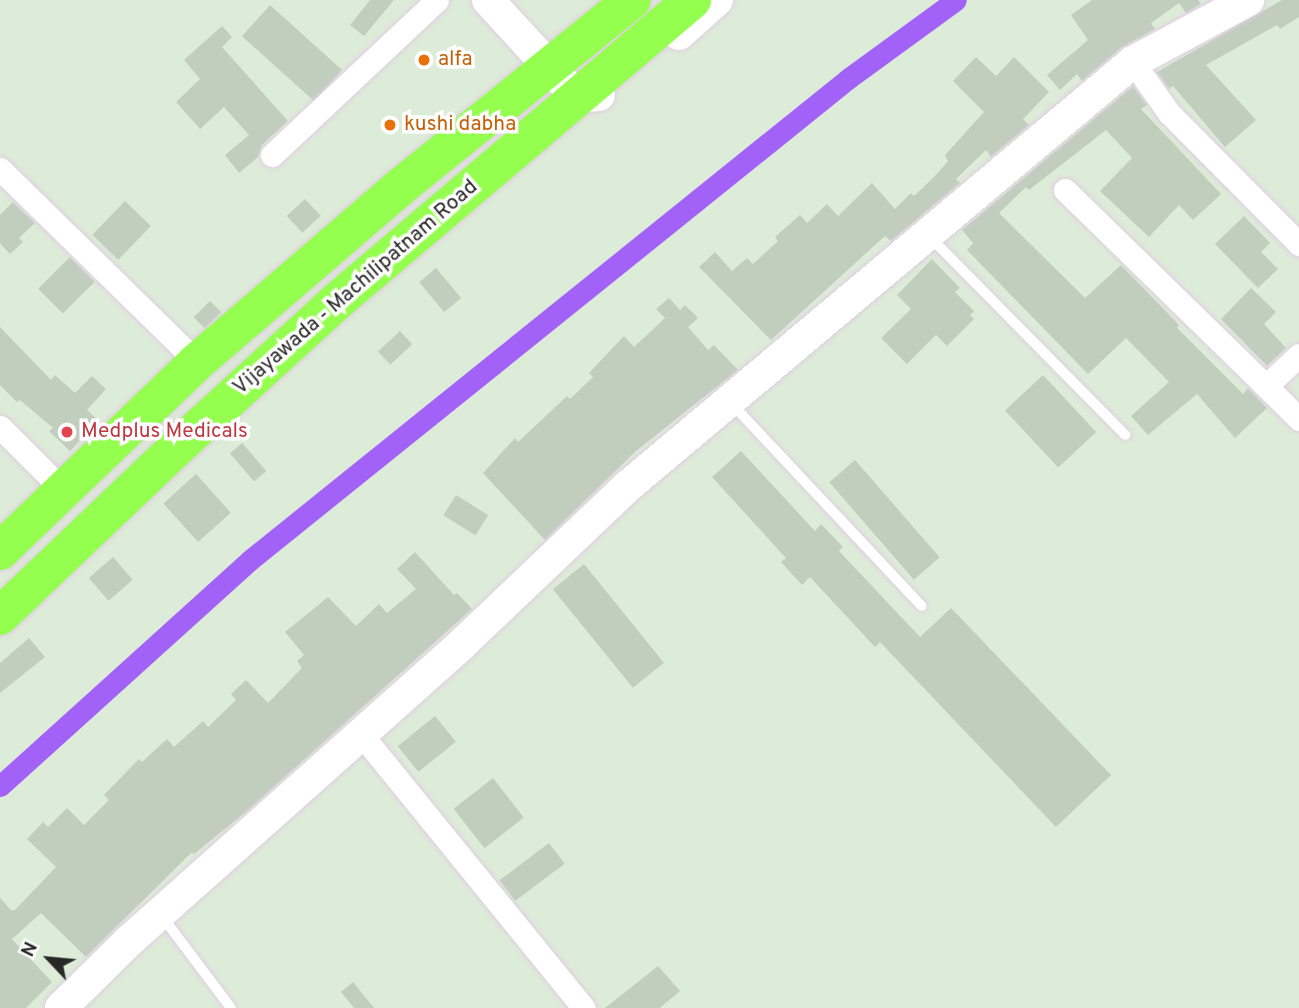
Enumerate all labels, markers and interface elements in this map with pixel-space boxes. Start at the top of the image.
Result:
place label: alfa [438,47,473,73]
marker: alfa [416,52,432,68]
place label: kushi dabha [404,112,516,138]
marker: kushi dabha [382,117,398,133]
street label: Vijayawada - Machilipatnam Road [229,175,483,401]
place label: Medplus Medicals [81,419,248,445]
marker: Medplus Medicals [59,424,75,440]
north arrow [14,924,84,994]
text: N [16,938,44,961]

